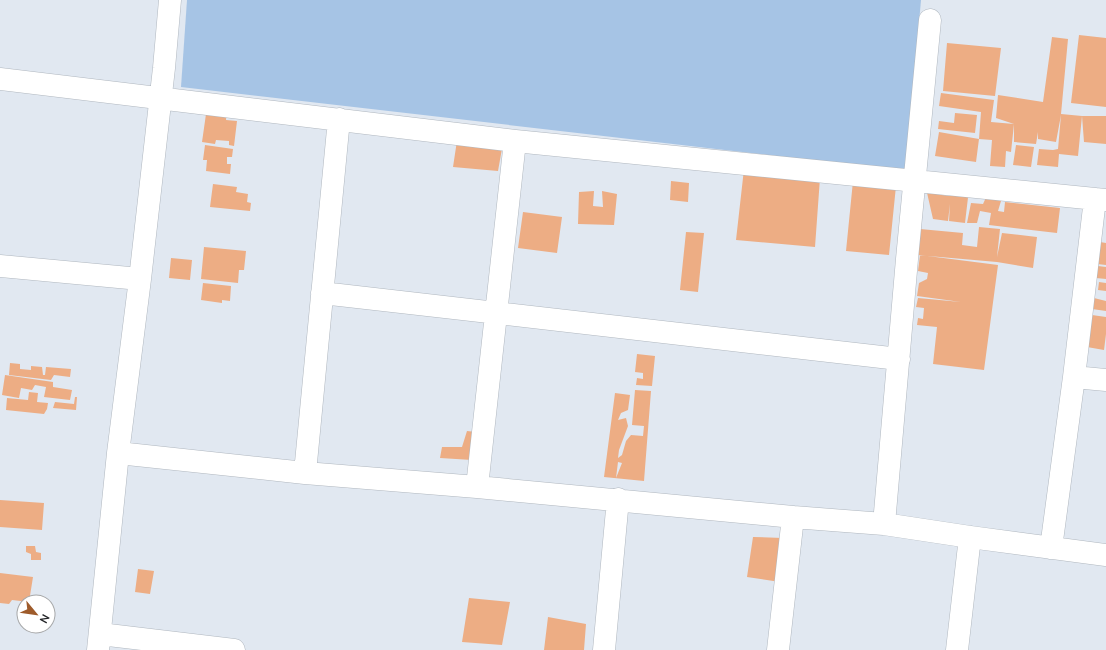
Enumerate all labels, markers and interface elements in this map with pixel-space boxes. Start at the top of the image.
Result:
north arrow [16,594,56,634]
text: N [36,611,53,626]

